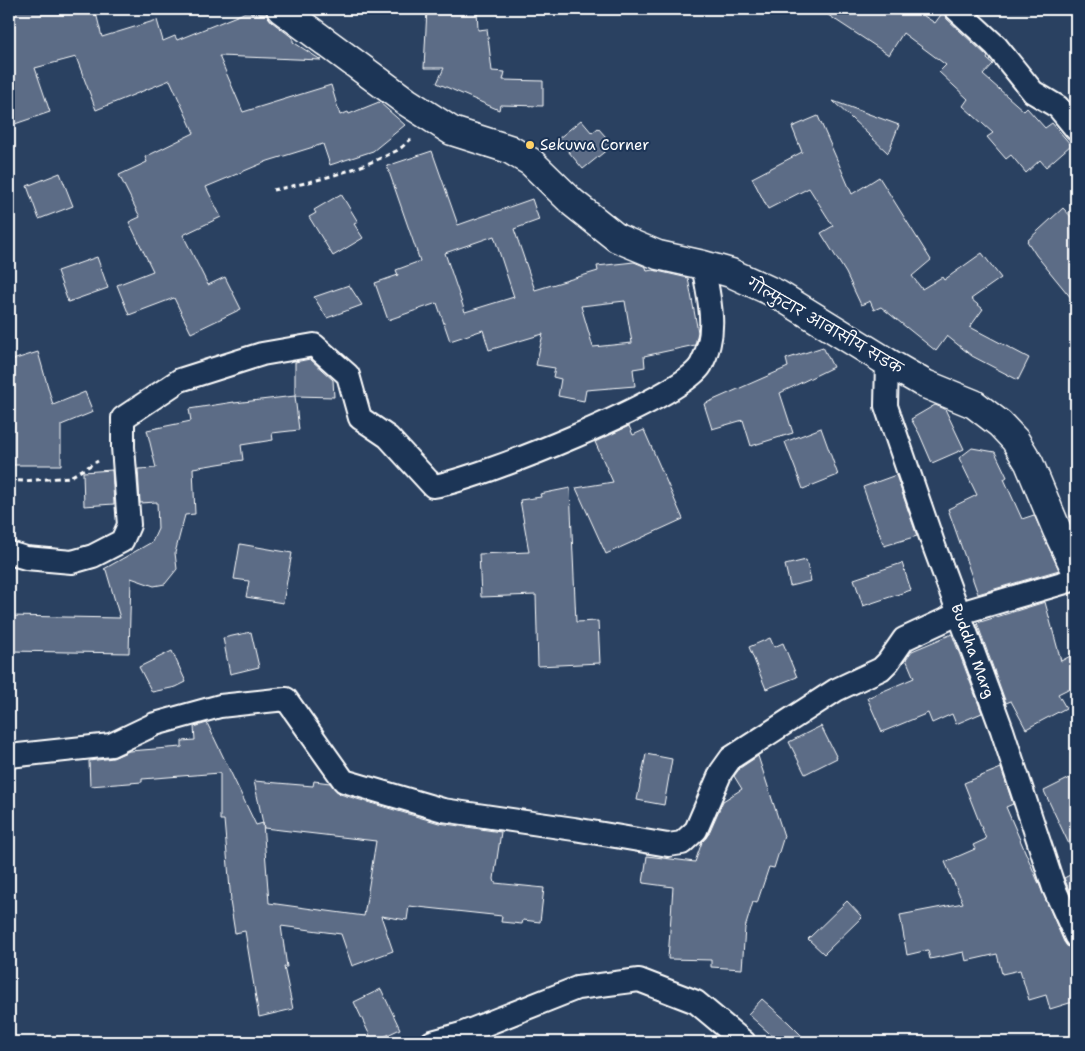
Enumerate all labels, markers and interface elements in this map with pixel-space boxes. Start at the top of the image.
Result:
place label: Sekuwa Corner [540,135,649,155]
marker: Sekuwa Corner [524,139,536,151]
street label: गोल्फुटार आवासीय सडक [742,271,908,380]
street label: Buddha Marg [946,601,999,701]

